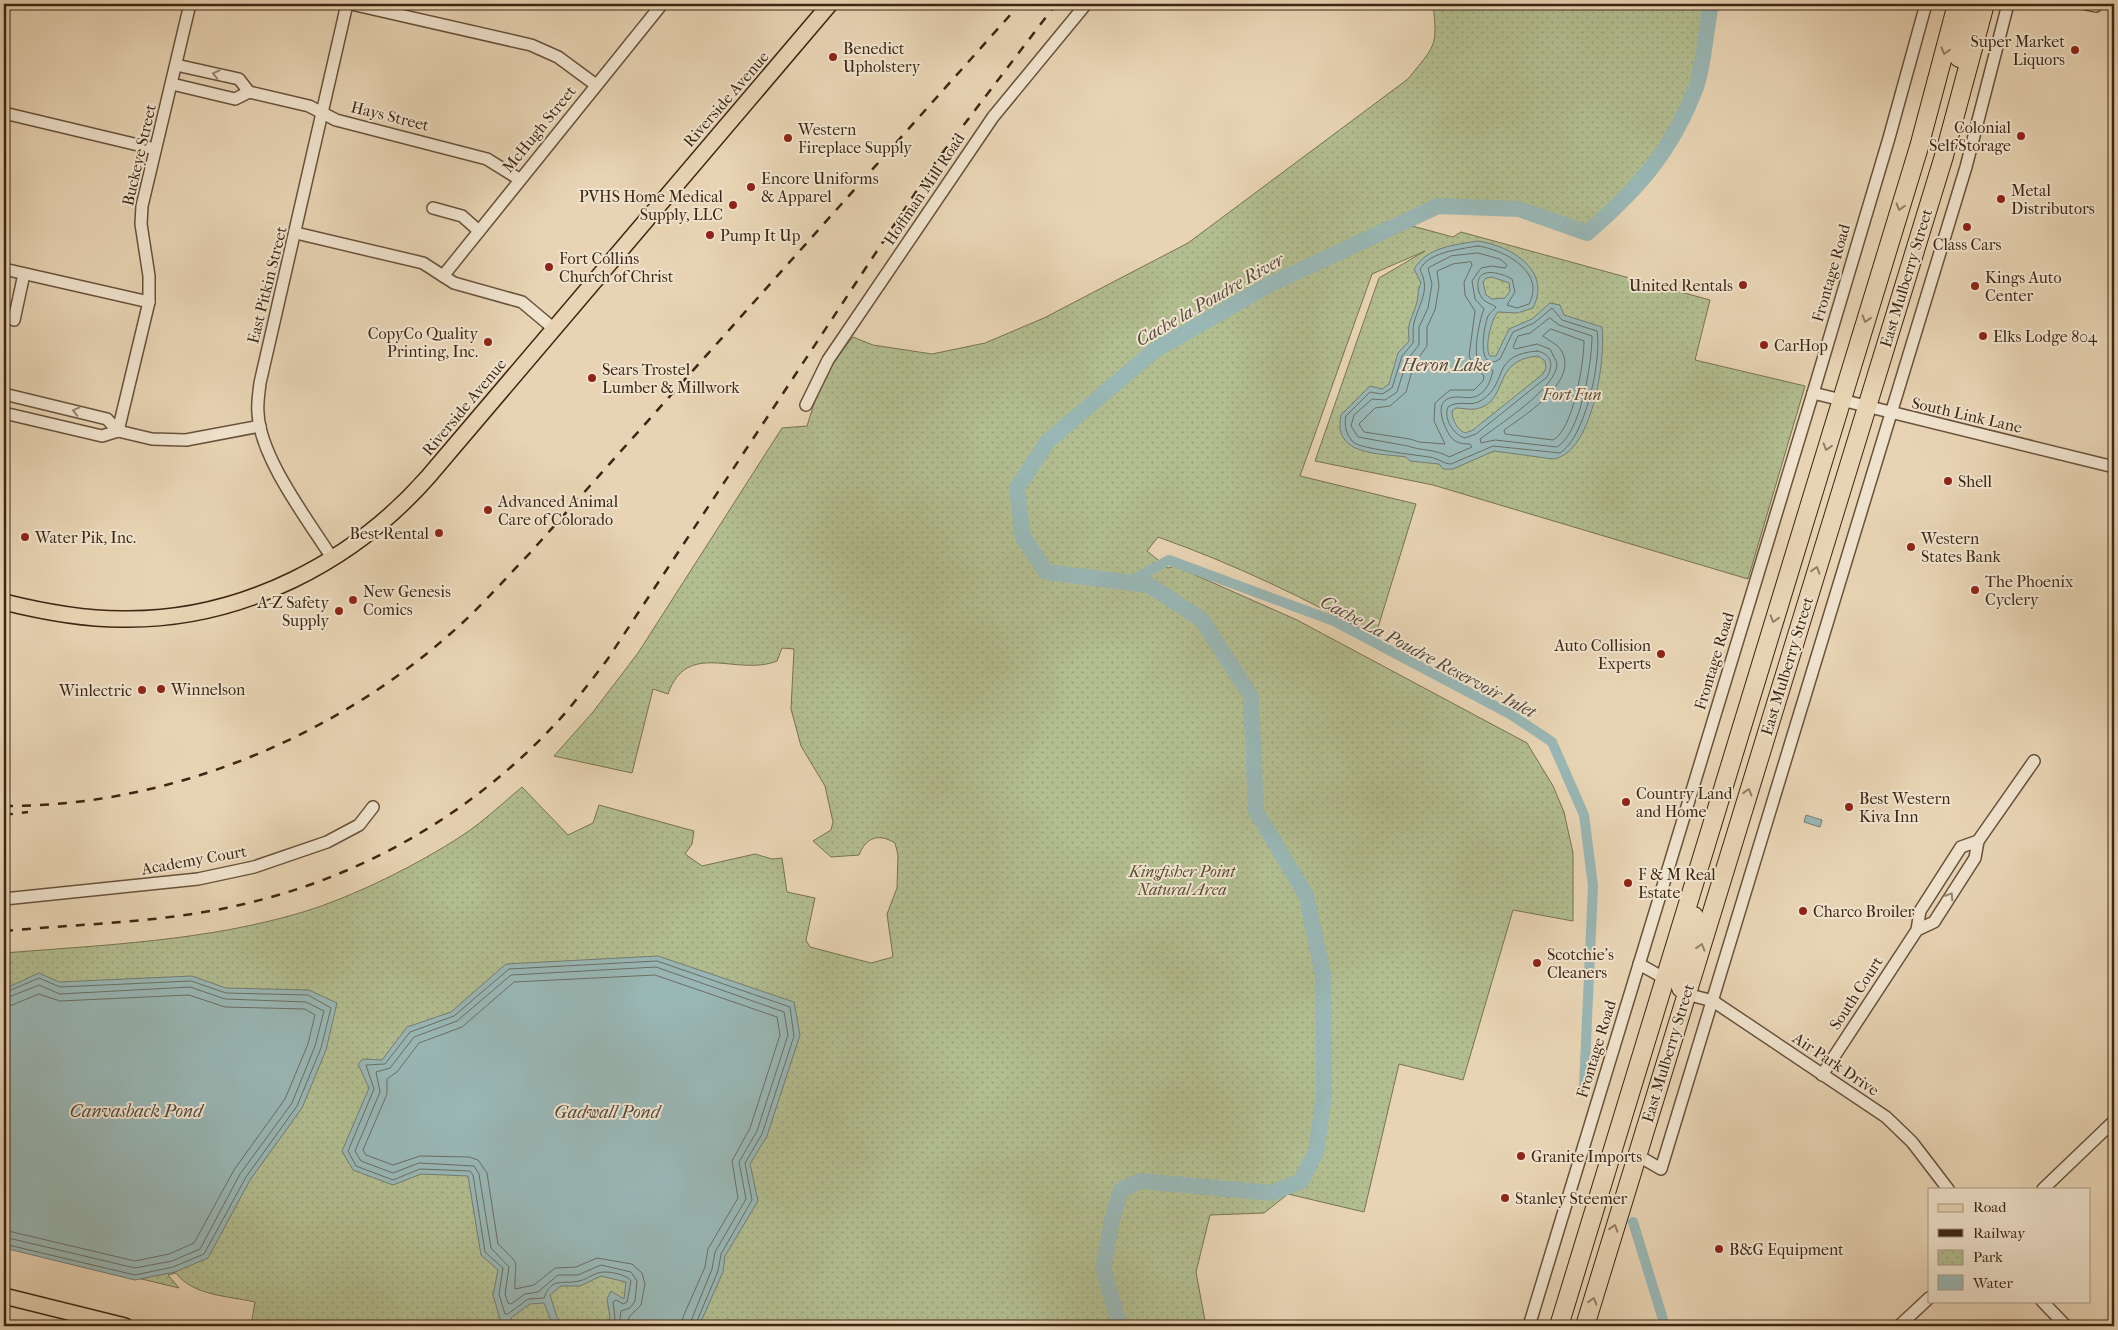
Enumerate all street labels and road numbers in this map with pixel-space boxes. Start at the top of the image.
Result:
street label: Riverside Avenue [679,47,773,151]
street label: McHugh Street [498,82,580,176]
street label: Hays Street [349,97,431,135]
street label: Buckeye Street [118,102,160,208]
street label: Hoffman Mill Road [880,129,969,248]
street label: East Mulberry Street [1876,206,1936,350]
street label: Frontage Road [1808,222,1854,324]
street label: East Pitkin Street [243,224,291,346]
street label: Riverside Avenue [418,355,510,459]
street label: South Link Lane [1910,393,2024,437]
street label: East Mulberry Street [1757,594,1817,738]
street label: Frontage Road [1690,610,1738,712]
street label: Academy Court [139,841,248,879]
street label: South Court [1825,952,1887,1033]
street label: East Mulberry Street [1638,981,1698,1125]
street label: Frontage Road [1572,998,1620,1100]
street label: Air Park Drive [1789,1028,1883,1100]

